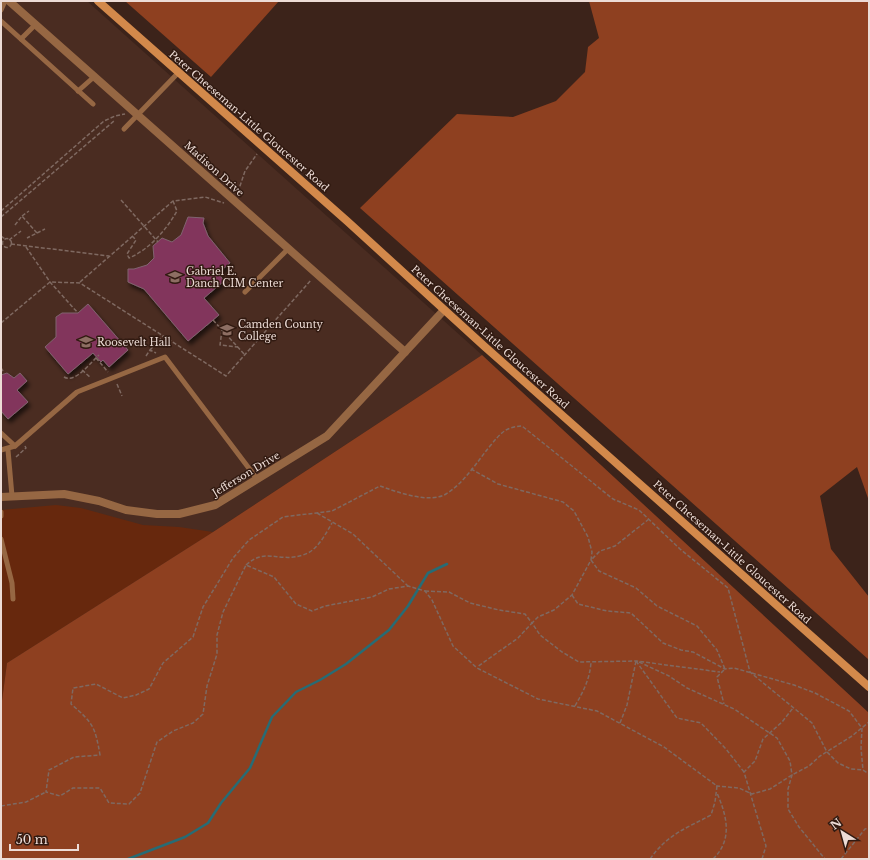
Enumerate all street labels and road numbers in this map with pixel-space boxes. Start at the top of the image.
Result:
street label: Peter Cheeseman-Little Gloucester Road [166,48,332,194]
street label: Madison Drive [181,139,247,199]
street label: Peter Cheeseman-Little Gloucester Road [408,263,572,412]
street label: Jefferson Drive [208,449,282,500]
street label: Peter Cheeseman-Little Gloucester Road [650,478,814,627]

